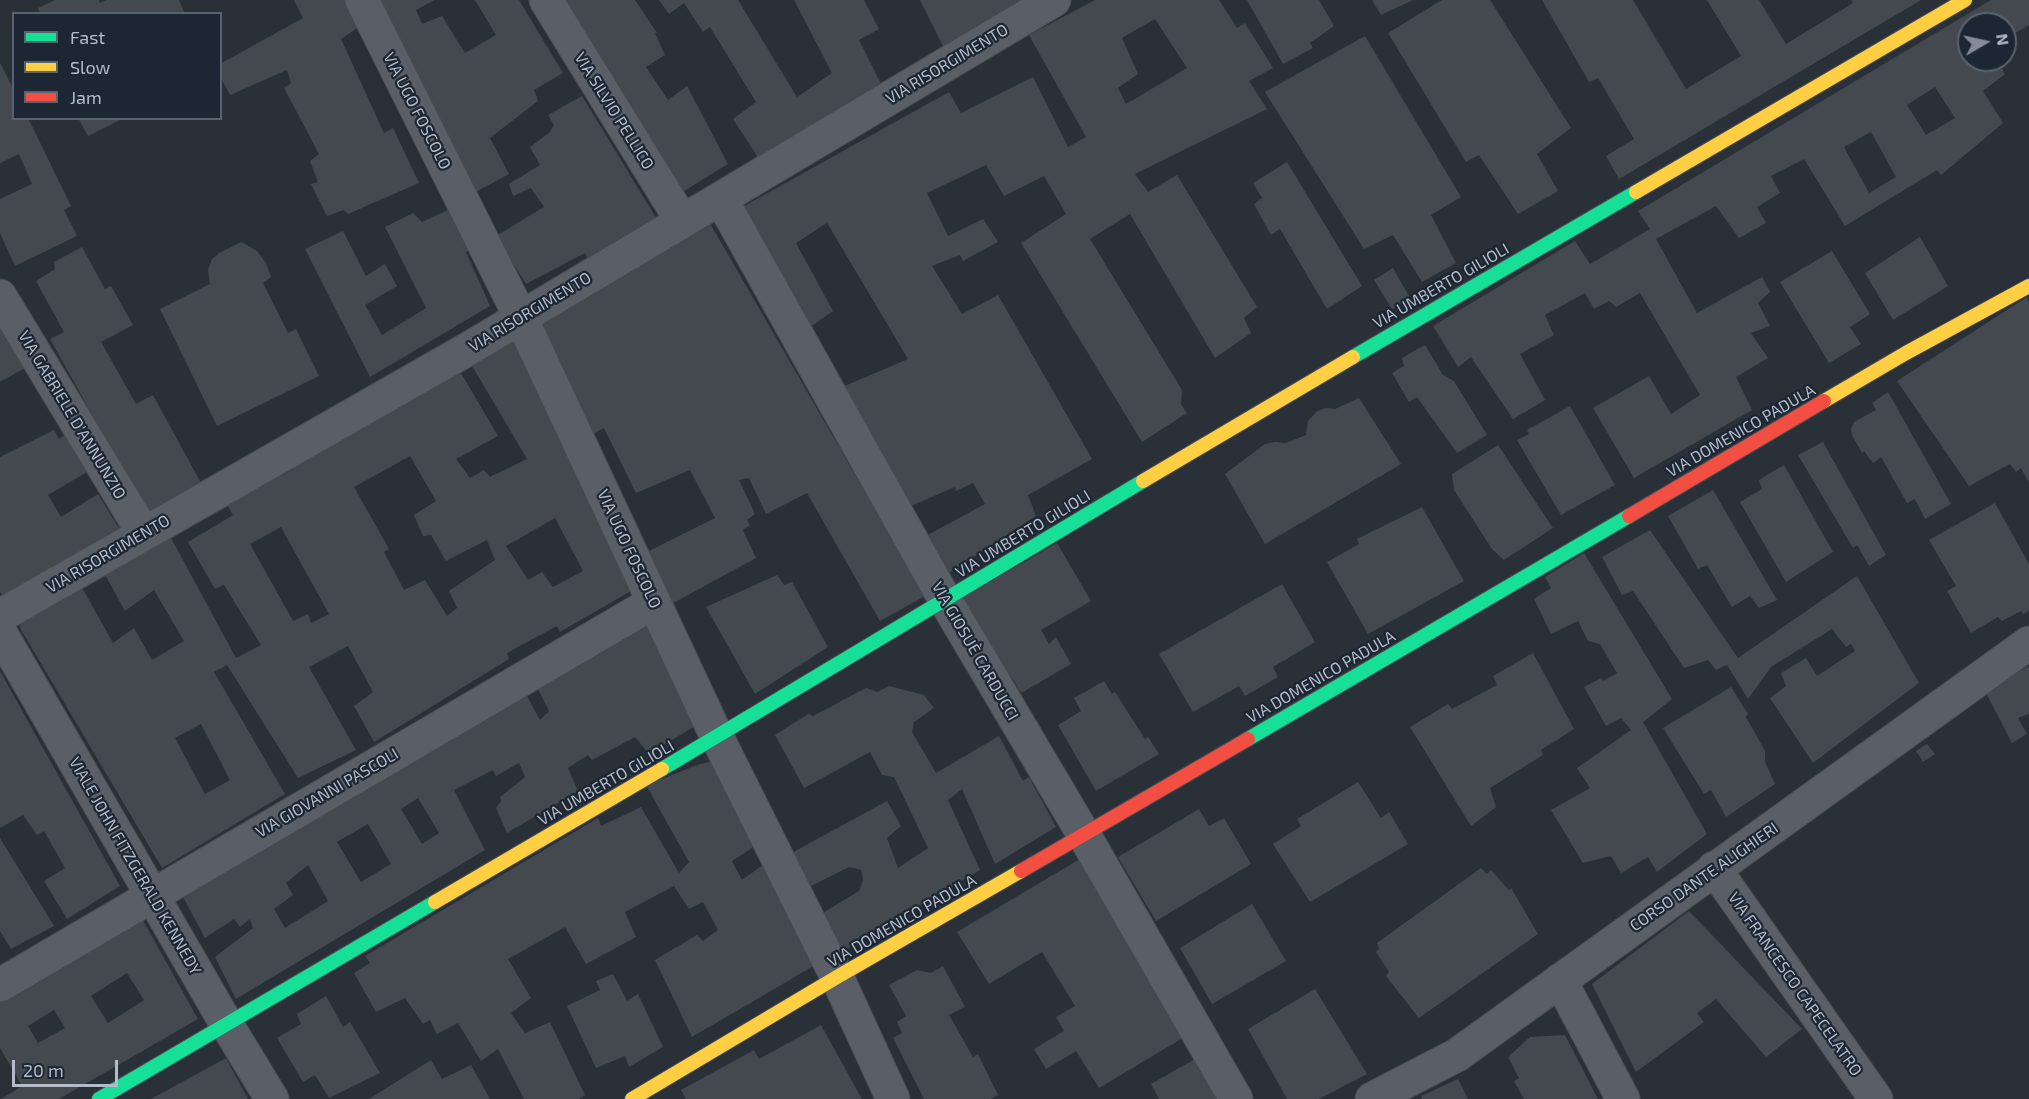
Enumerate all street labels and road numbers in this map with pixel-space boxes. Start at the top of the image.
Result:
street label: VIA RISORGIMENTO [882,20,1012,108]
street label: VIA UGO FOSCOLO [379,49,455,173]
street label: VIA SILVIO PELLICO [570,49,658,173]
street label: VIA UMBERTO GILIOLI [1370,239,1512,333]
street label: VIA RISORGIMENTO [465,268,595,356]
street label: VIA GABRIELE D'ANNUNZIO [14,327,130,503]
street label: VIA DOMENICO PADULA [1663,381,1819,481]
street label: VIA UMBERTO GILIOLI [952,486,1094,582]
street label: VIA UGO FOSCOLO [593,487,665,611]
street label: VIA RISORGIMENTO [43,511,173,597]
street label: VIA GIOSUÈ CARDUCCI [927,578,1023,724]
street label: VIA DOMENICO PADULA [1243,627,1399,727]
street label: VIA UMBERTO GILIOLI [535,736,677,830]
street label: VIA GIOVANNI PASCOLI [252,744,402,842]
street label: VIALE JOHN FITZGERALD KENNEDY [65,754,205,978]
street label: CORSO DANTE ALIGHIERI [1626,818,1782,936]
street label: VIA DOMENICO PADULA [824,871,980,971]
street label: VIA FRANCESCO CAPECELATRO [1724,888,1866,1080]

